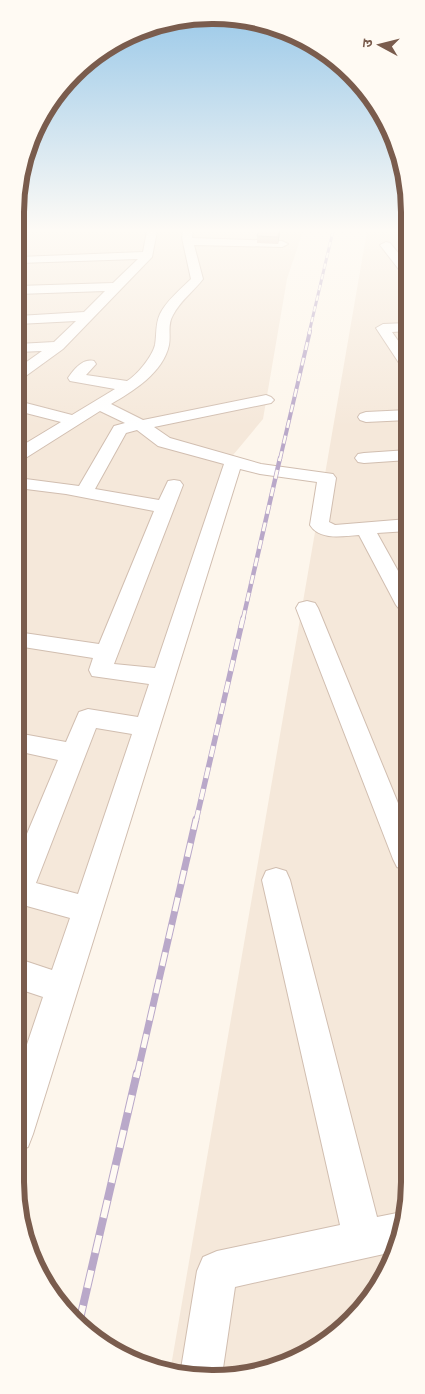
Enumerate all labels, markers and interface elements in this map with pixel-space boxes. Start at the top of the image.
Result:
north arrow [355,20,405,70]
text: उ [358,37,377,49]

